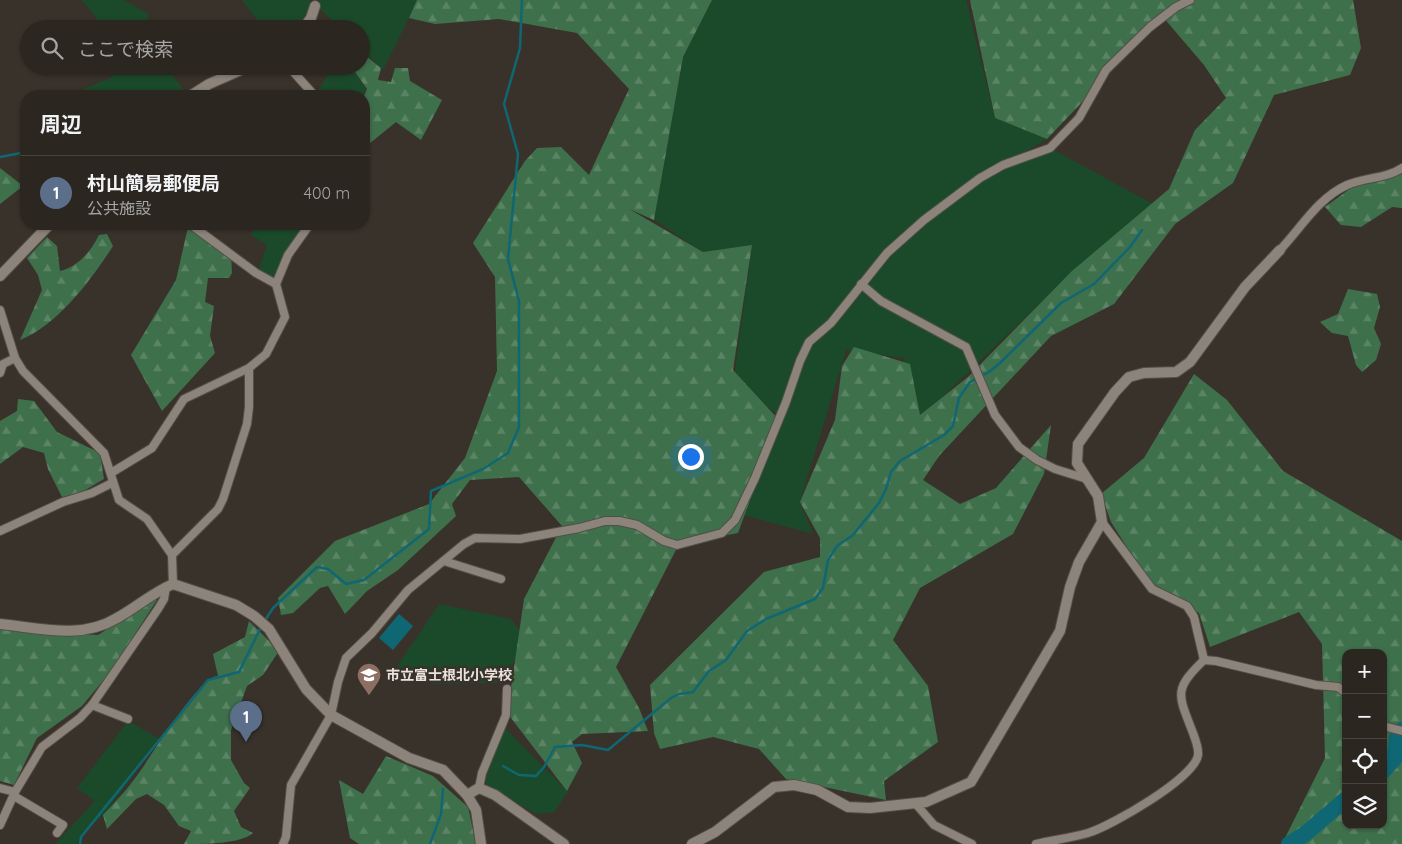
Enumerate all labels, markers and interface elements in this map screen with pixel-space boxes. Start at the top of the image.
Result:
search box [20,20,370,75]
icon: search [38,34,66,62]
text: ここで検索 [78,37,173,61]
text: 周辺 [40,111,82,137]
text: 村山簡易郵便局 [87,171,220,195]
text: 1 [53,183,59,203]
text: 400 m [304,183,350,203]
text: 公共施設 [87,198,151,218]
your location [678,444,704,470]
map controls [1342,649,1387,829]
button: + [1342,649,1387,694]
school or university icon: 市立富士根北小学校 [356,662,382,696]
place label: 市立富士根北小学校 [386,666,512,684]
button: − [1342,694,1387,739]
pin: 1 [230,701,262,742]
button: locate [1342,739,1387,784]
button: layers [1342,784,1387,829]

